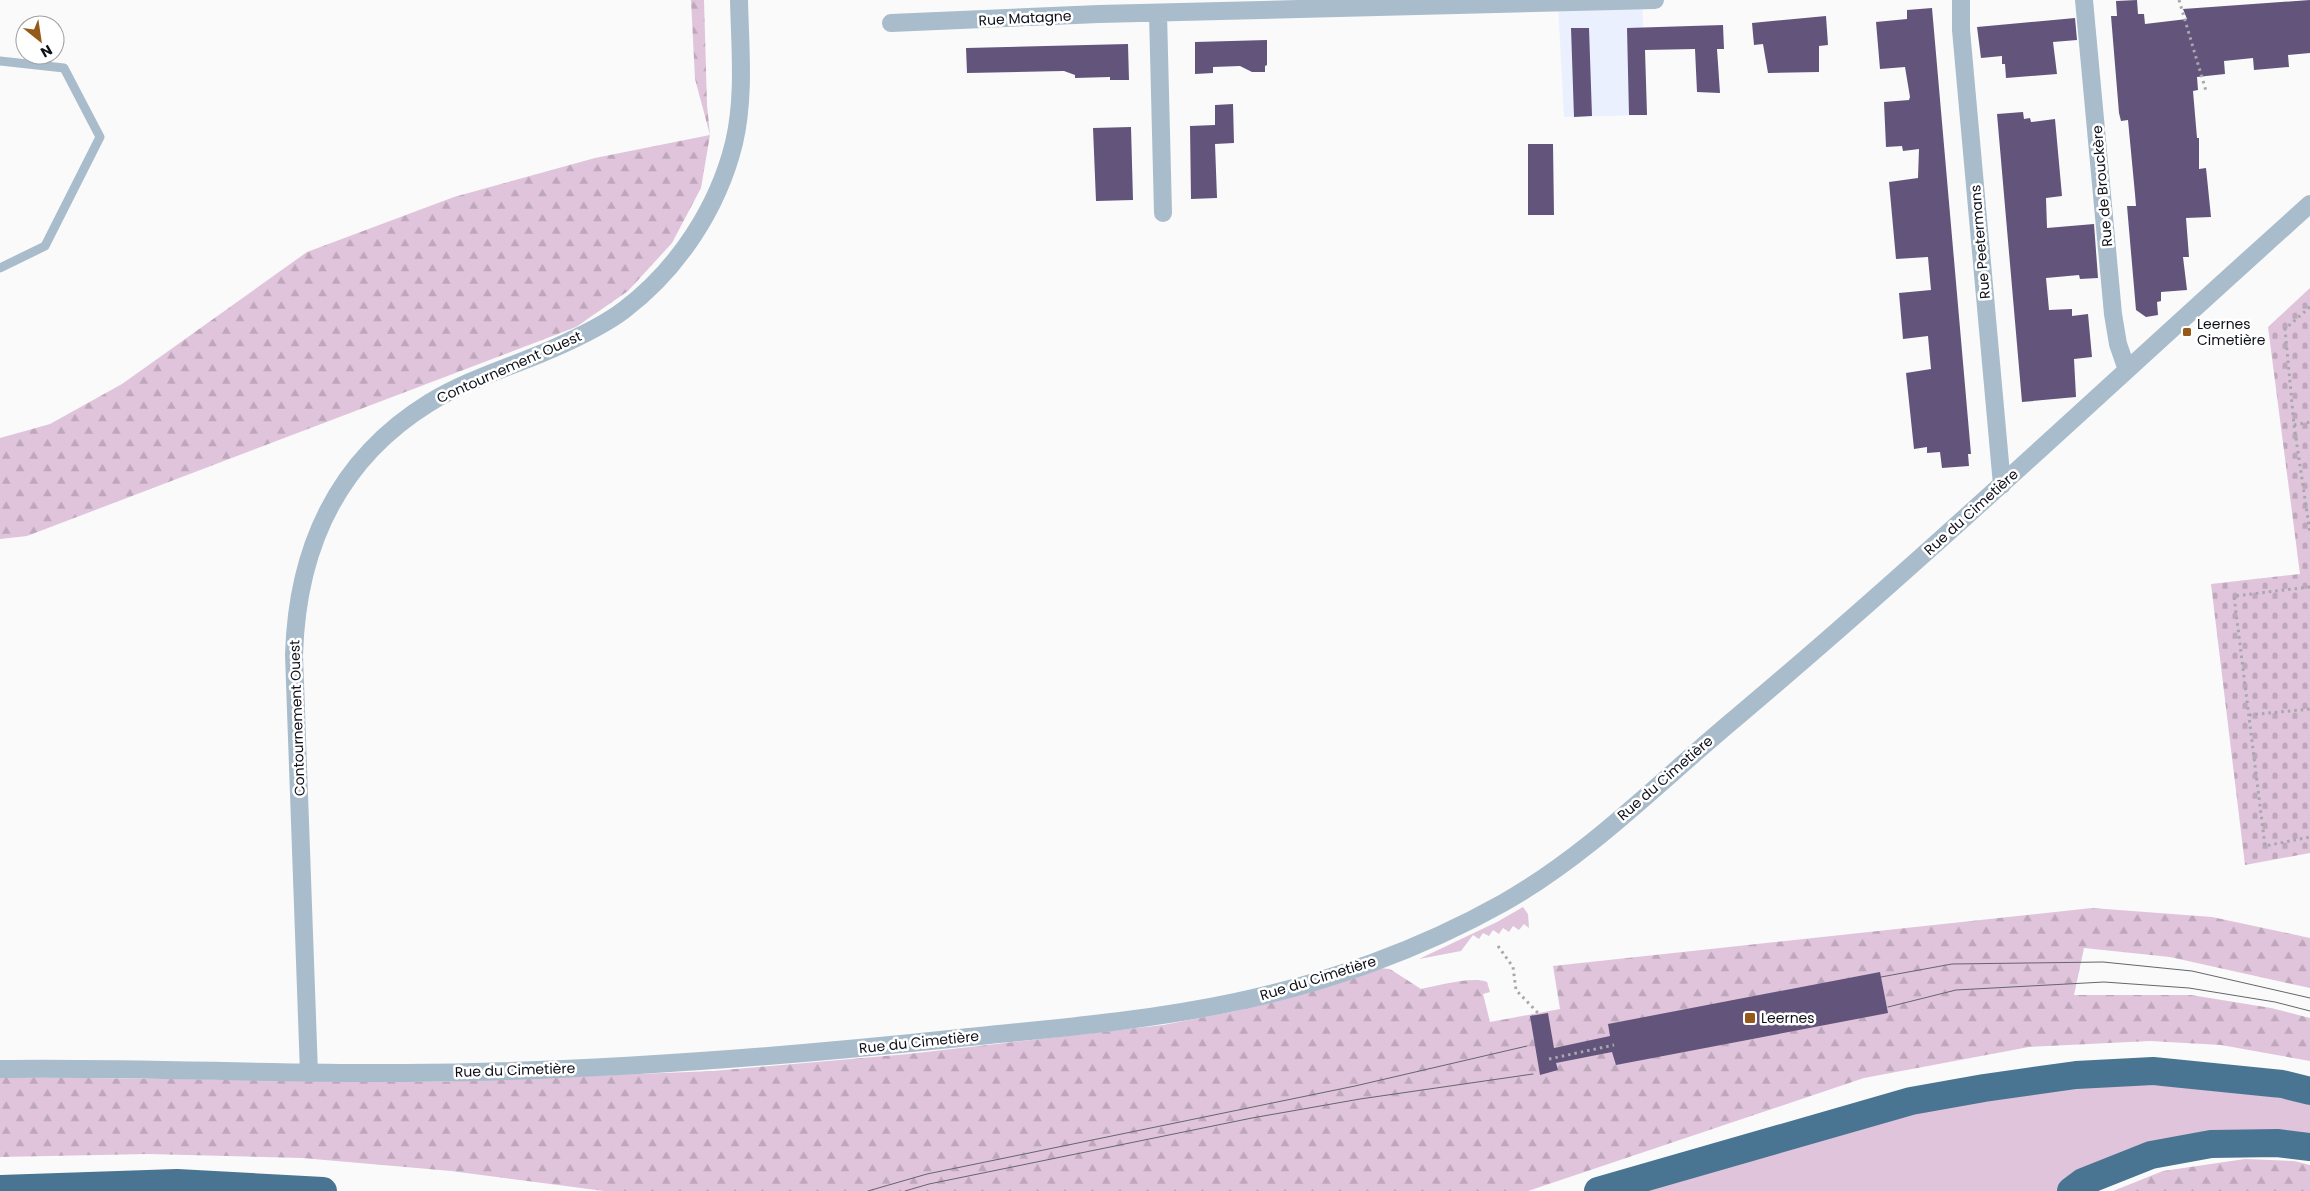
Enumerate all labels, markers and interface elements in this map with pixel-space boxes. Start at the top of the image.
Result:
street label: Rue Matagne [978,6,1072,30]
north arrow [15,15,65,65]
text: N [37,40,56,63]
street label: Rue de Brouckère [2087,124,2117,248]
street label: Rue Peetermans [1965,184,1995,300]
place label: Leernes Cimetière [2197,314,2266,350]
street label: Contournement Ouest [433,326,585,408]
marker: Leernes Cimetière [2181,326,2193,338]
street label: Rue du Cimetière [1920,464,2023,560]
street label: Contournement Ouest [284,639,310,797]
street label: Rue du Cimetière [1613,731,1717,825]
street label: Rue du Cimetière [1257,951,1379,1005]
place label: Leernes [1761,1008,1815,1028]
marker: Leernes [1743,1011,1757,1025]
street label: Rue du Cimetière [858,1026,980,1058]
street label: Rue du Cimetière [454,1058,576,1082]

